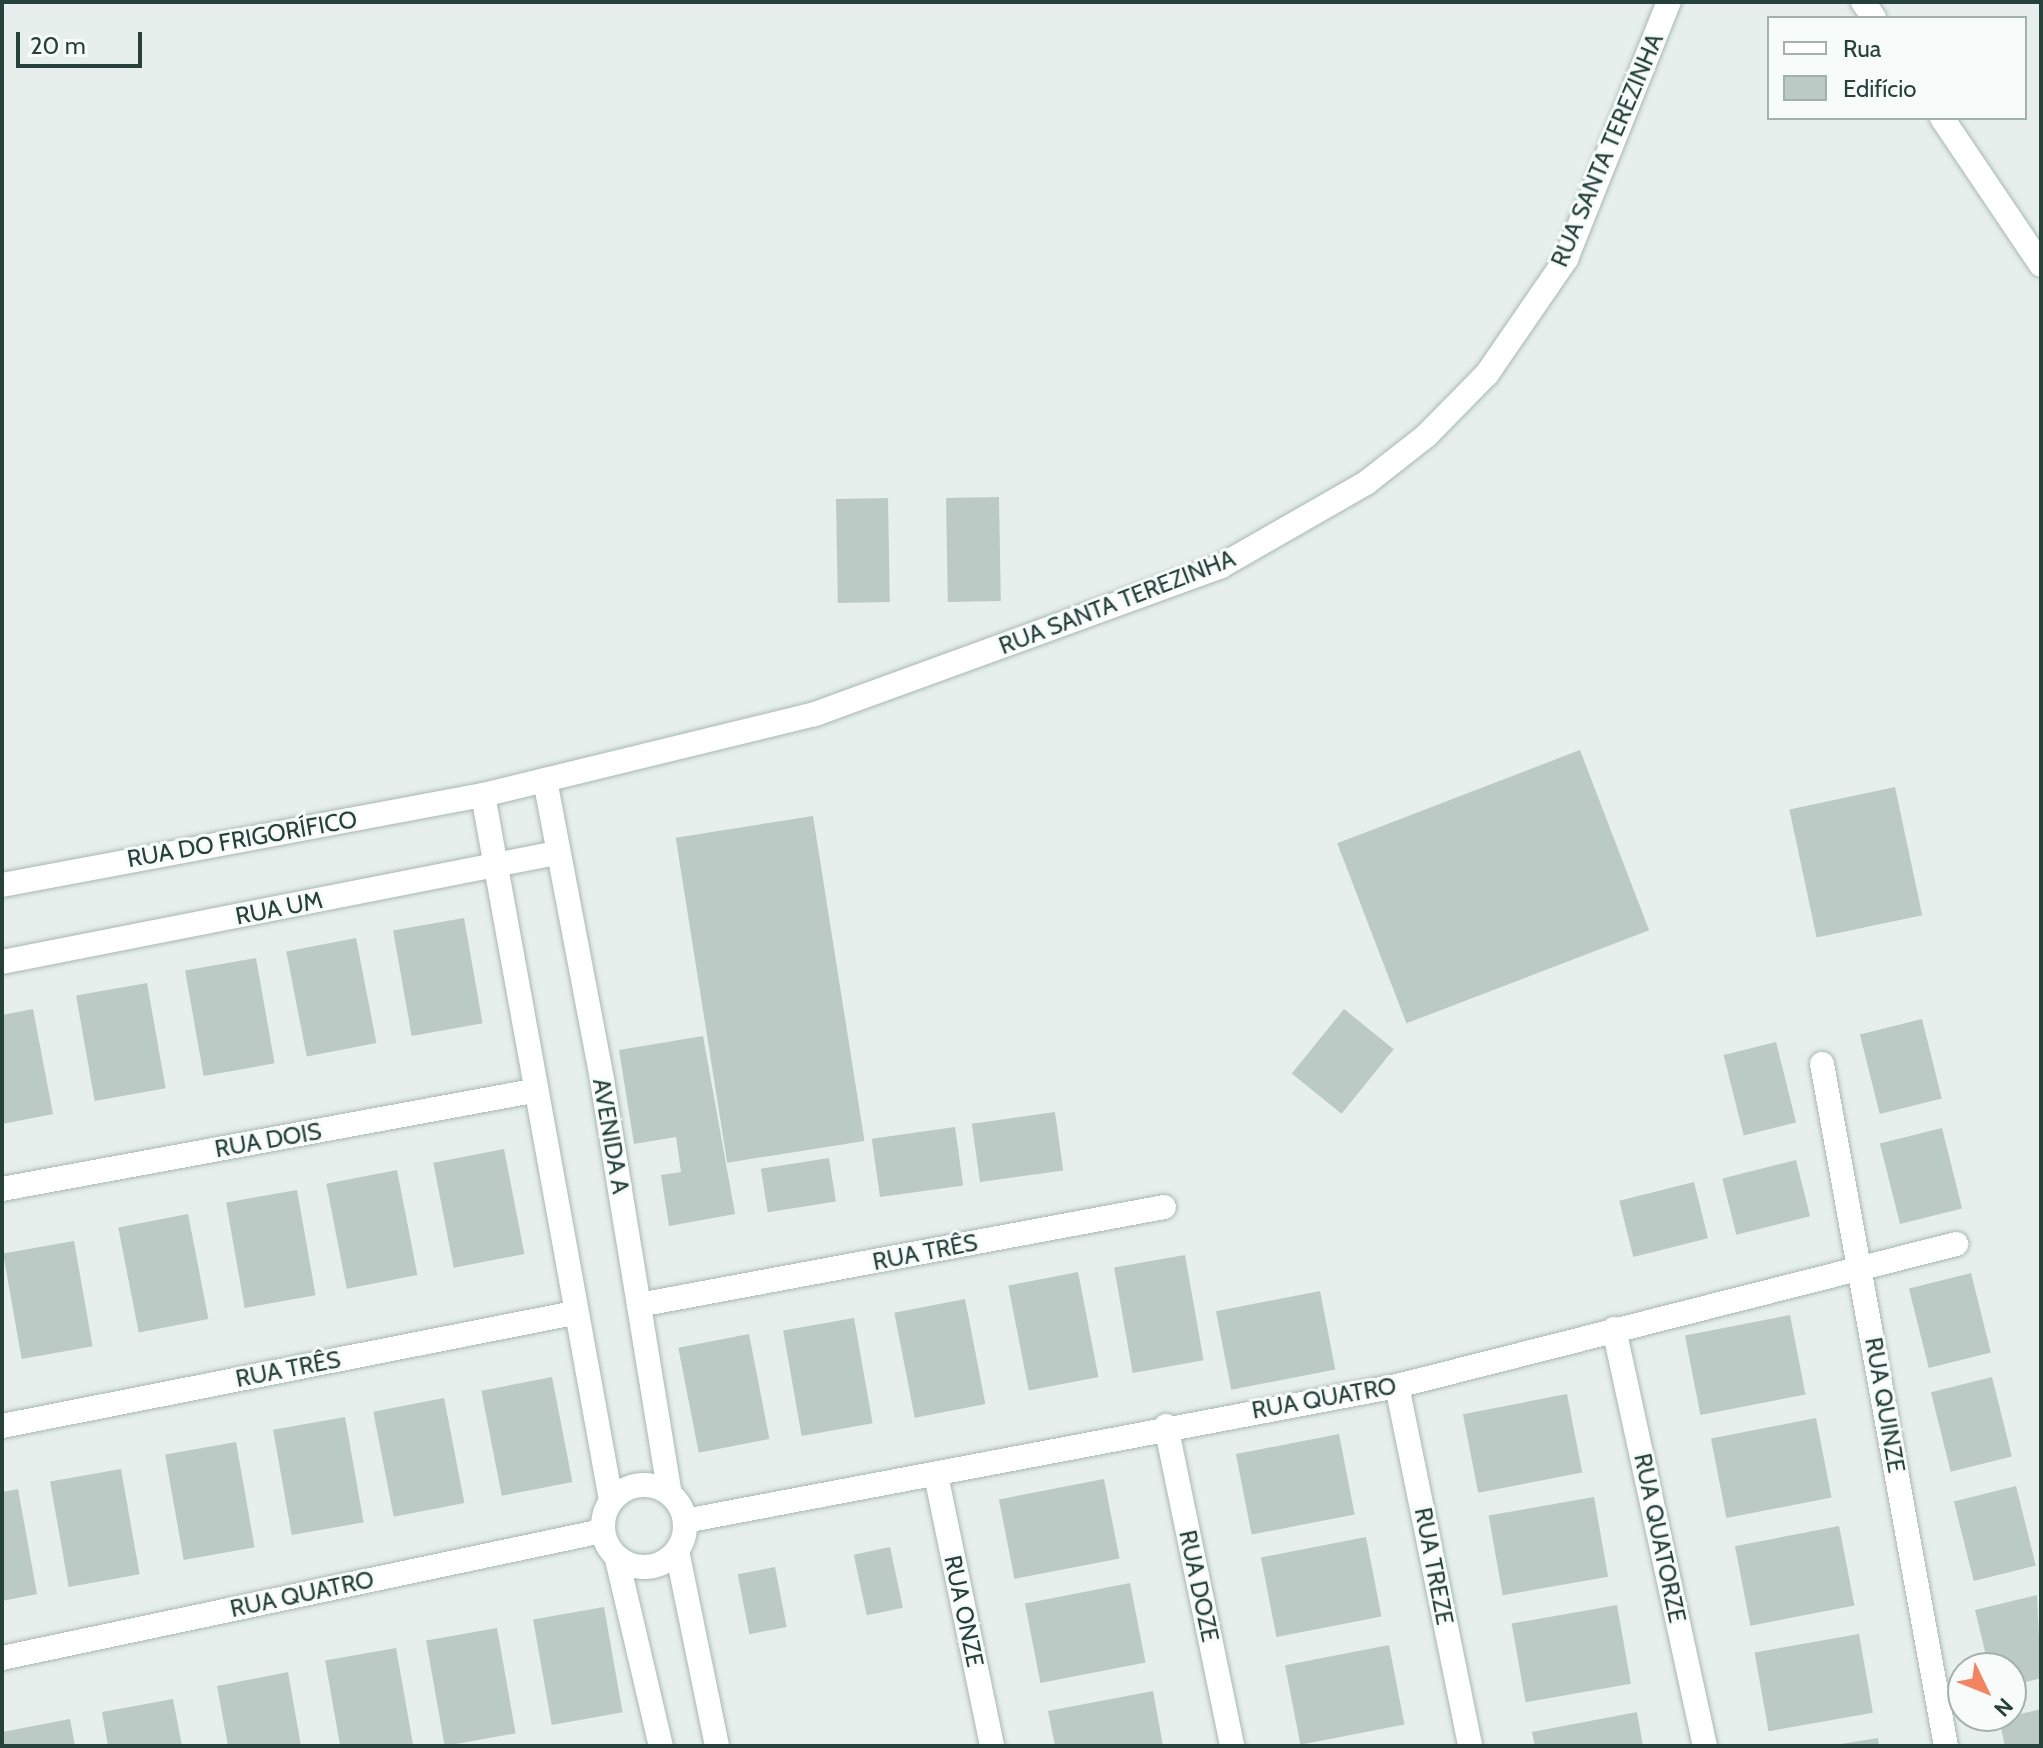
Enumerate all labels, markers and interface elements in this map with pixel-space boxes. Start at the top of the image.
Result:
scale bar [20,16,146,66]
legend [1767,16,2027,120]
street label: RUA SANTA TEREZINHA [1545,29,1669,271]
text: 20 m [30,31,86,60]
text: Rua [1843,34,1881,63]
text: Edifício [1843,74,1917,103]
street label: RUA SANTA TEREZINHA [995,544,1239,660]
street label: RUA DO FRIGORÍFICO [125,805,359,873]
street label: RUA UM [233,885,325,931]
street label: AVENIDA A [587,1076,635,1196]
street label: RUA DOIS [212,1116,324,1164]
street label: RUA TRÊS [870,1228,980,1276]
street label: RUA QUINZE [1859,1335,1911,1475]
street label: RUA TRÊS [233,1345,343,1393]
street label: RUA QUATRO [1249,1371,1399,1425]
street label: RUA QUATORZE [1628,1451,1692,1625]
street label: RUA TREZE [1409,1505,1459,1627]
street label: RUA DOZE [1173,1527,1225,1645]
street label: RUA ONZE [938,1552,990,1670]
street label: RUA QUATRO [227,1565,377,1623]
north arrow [1947,1652,2027,1732]
text: N [1988,1692,2019,1722]

